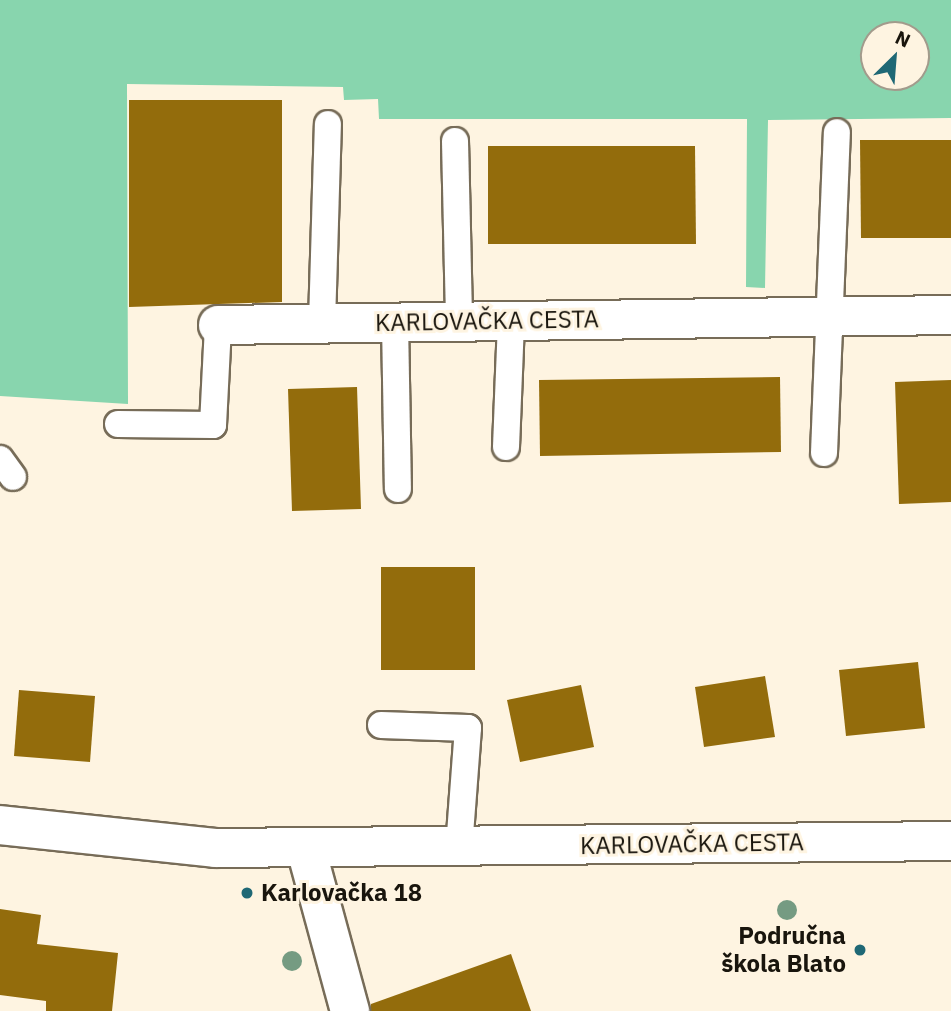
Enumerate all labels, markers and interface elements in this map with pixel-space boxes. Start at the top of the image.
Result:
north arrow [860,21,930,91]
text: N [892,25,914,53]
street label: KARLOVAČKA CESTA [375,305,599,337]
street label: KARLOVAČKA CESTA [580,828,804,860]
place label: Karlovačka 18 [261,879,422,907]
marker: Karlovačka 18 [239,885,255,901]
place label: Područna škola Blato [721,922,846,978]
marker: Područna škola Blato [852,942,868,958]

